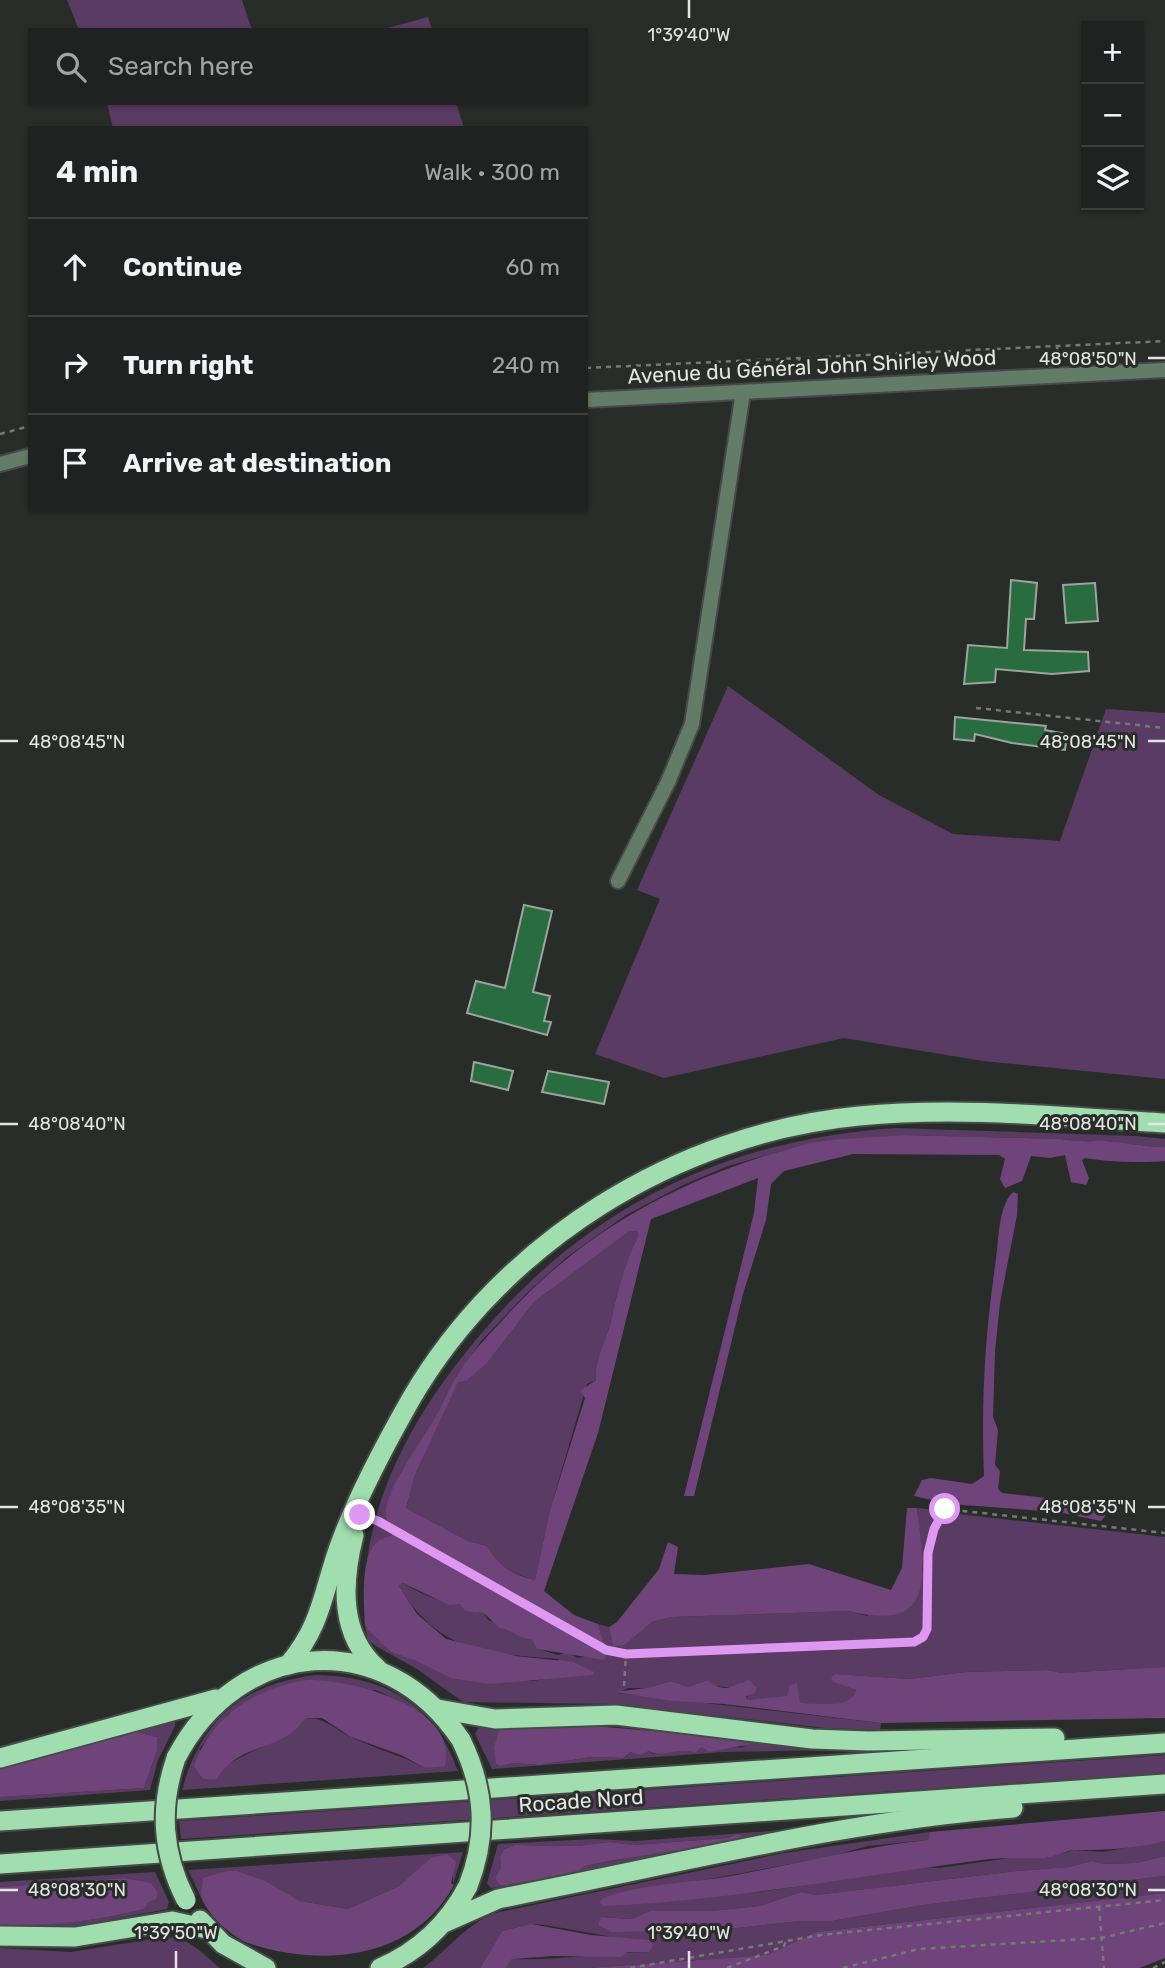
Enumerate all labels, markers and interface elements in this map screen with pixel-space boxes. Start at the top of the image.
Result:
map controls [1081,21,1144,210]
button: + [1081,21,1144,84]
text: 1°39'40"W [648,24,730,46]
search box [28,28,588,105]
icon: search [52,48,90,86]
text: Search here [108,51,254,82]
button: − [1081,84,1144,147]
button: layers [1081,147,1144,210]
text: 4 min [56,154,138,190]
text: Walk · 300 m [424,158,560,186]
icon: ahead [56,248,94,286]
text: Continue [123,252,242,283]
text: 60 m [505,253,560,281]
street label: Avenue du Général John Shirley Wood [627,344,997,389]
icon: right [56,346,94,384]
text: 48°08'50"N [1039,348,1137,370]
text: Turn right [123,350,253,381]
text: 240 m [492,351,560,379]
icon: arrive [56,444,94,482]
text: Arrive at destination [123,448,391,479]
text: 48°08'45"N [29,731,125,753]
text: 48°08'45"N [1040,731,1136,753]
text: 48°08'40"N [28,1113,126,1135]
text: 48°08'40"N [1039,1113,1137,1135]
route start [929,1493,960,1524]
text: 48°08'35"N [28,1496,126,1518]
text: 48°08'35"N [1039,1496,1137,1518]
route end [344,1499,375,1530]
street label: Rocade Nord [518,1784,644,1817]
text: 48°08'30"N [28,1879,126,1901]
text: 48°08'30"N [1039,1879,1137,1901]
text: 1°39'50"W [134,1922,218,1944]
text: 1°39'40"W [648,1922,730,1944]

